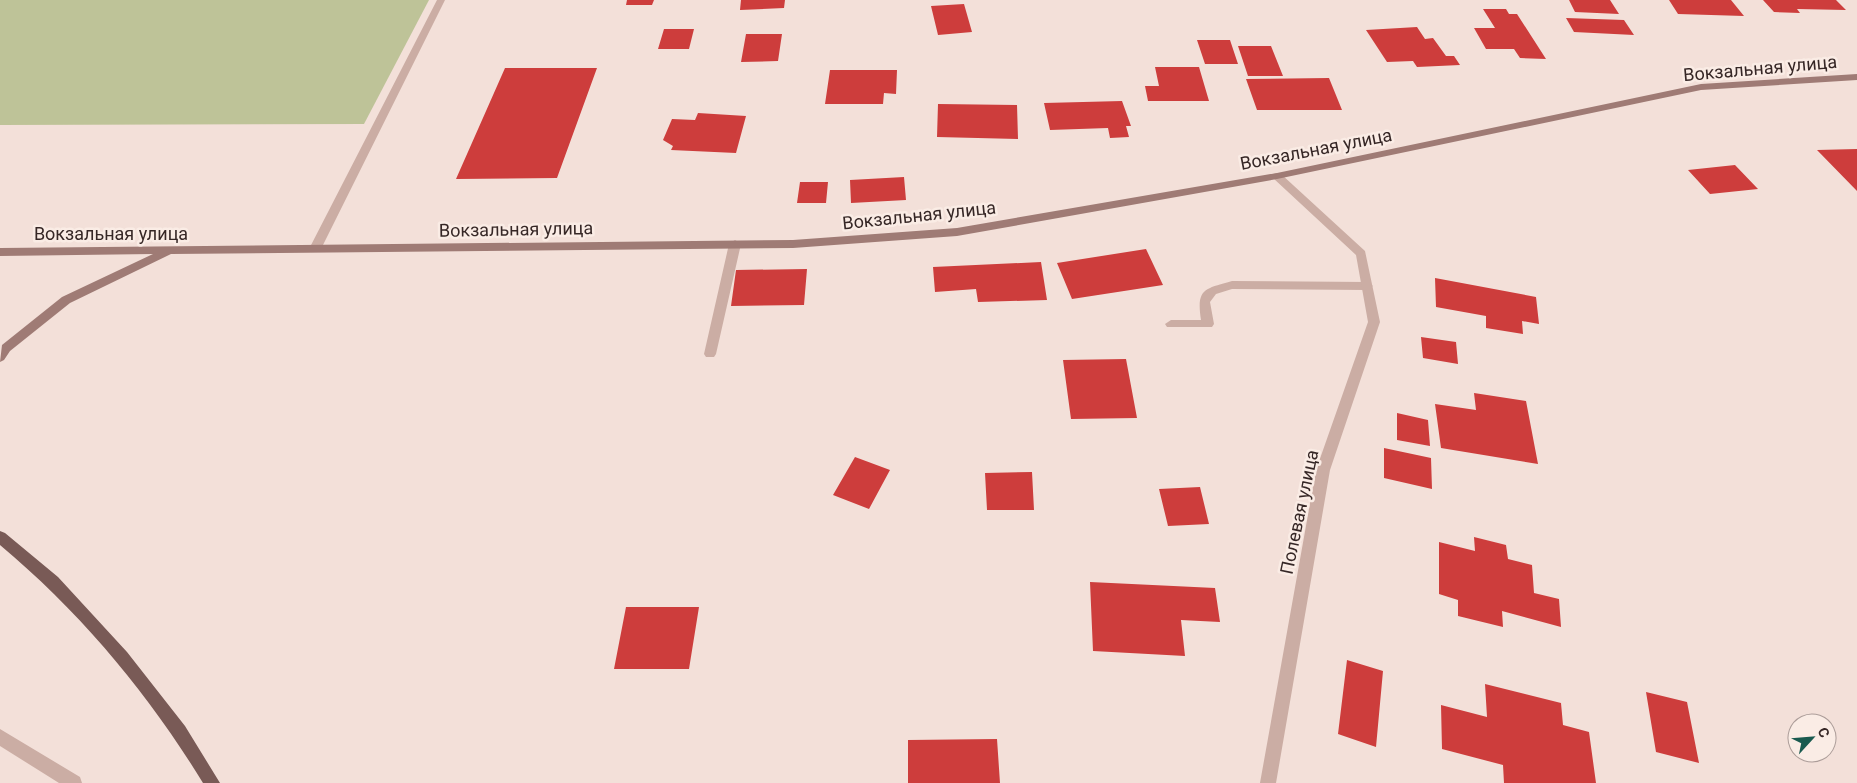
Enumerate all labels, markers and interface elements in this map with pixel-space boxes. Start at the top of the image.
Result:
street label: Вокзальная улица [1682,51,1838,85]
street label: Вокзальная улица [1238,124,1394,174]
street label: Вокзальная улица [841,196,997,234]
street label: Вокзальная улица [439,217,593,241]
street label: Вокзальная улица [34,223,188,244]
street label: Полевая улица [1276,448,1322,576]
north arrow [1787,713,1837,763]
text: С [1814,725,1833,740]

